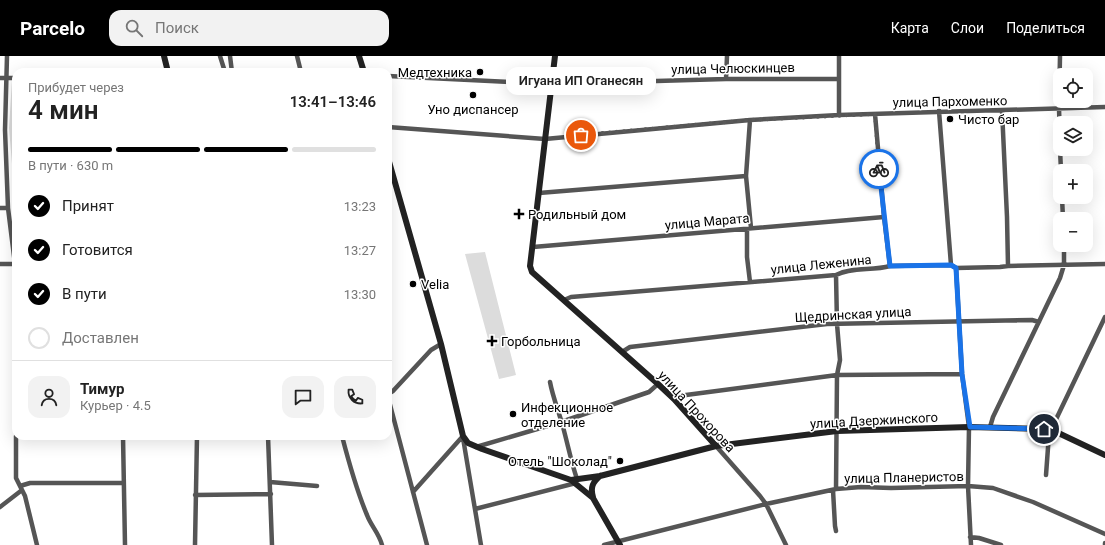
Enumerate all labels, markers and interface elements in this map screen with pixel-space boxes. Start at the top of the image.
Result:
search box [109,10,389,46]
text: Parcelo [20,17,85,40]
icon: search [123,17,145,39]
text: Поиск [155,19,199,37]
text: Карта [891,20,929,36]
text: Слои [951,20,984,36]
text: Поделиться [1006,20,1085,36]
street label: улица Челюскинцев [671,60,795,77]
place label: Медтехника [398,65,472,80]
marker: Медтехника [475,67,485,77]
callout: Игуана ИП Оганесян [506,67,656,95]
map controls [1053,68,1093,252]
button: locate [1053,68,1093,108]
text: Игуана ИП Оганесян [519,73,643,88]
text: Прибудет через [28,80,124,95]
marker: Уно диспансер [468,90,478,100]
text: 13:41–13:46 [290,93,376,111]
street label: улица Пархоменко [893,93,1007,110]
text: 4 мин [28,95,99,125]
place label: Уно диспансер [428,102,518,117]
place label: Чисто бар [958,112,1019,127]
marker: Чисто бар [945,114,955,124]
button: layers [1053,116,1093,156]
pin [564,118,598,152]
icon: bag [570,124,592,146]
courier [859,149,899,189]
text: В пути · 630 m [28,158,113,173]
icon: bike [868,158,890,180]
button: + [1053,164,1093,204]
icon: check [28,195,50,217]
text: Принят [62,197,114,215]
text: 13:23 [344,199,376,214]
place label: Родильный дом [528,207,626,222]
marker: Родильный дом [513,208,525,220]
street label: улица Марата [664,210,750,233]
button: − [1053,212,1093,252]
icon: check [28,239,50,261]
text: Готовится [62,241,133,259]
text: 13:27 [344,243,376,258]
street label: улица Леженина [770,252,872,277]
place label: Velia [421,277,449,292]
marker: Velia [408,279,418,289]
icon: check [28,283,50,305]
text: В пути [62,285,107,303]
text: 13:30 [344,287,376,302]
street label: Щедринская улица [794,304,912,325]
text: Доставлен [62,329,139,347]
place label: Горбольница [501,334,581,349]
marker: Горбольница [486,335,498,347]
street label: улица Прохорова [655,368,738,455]
button: person [28,376,70,418]
button: chat [282,376,324,418]
button: phone [334,376,376,418]
text: Тимур [80,380,124,398]
text: Курьер · 4.5 [80,398,151,413]
place label: Инфекционное отделение [521,400,613,430]
marker: Инфекционное отделение [508,409,518,419]
street label: улица Дзержинского [810,410,938,431]
pin [1027,412,1061,446]
icon: home [1033,418,1055,440]
place label: Отель "Шоколад" [508,454,612,469]
marker: Отель "Шоколад" [615,456,625,466]
street label: улица Планеристов [844,469,964,486]

